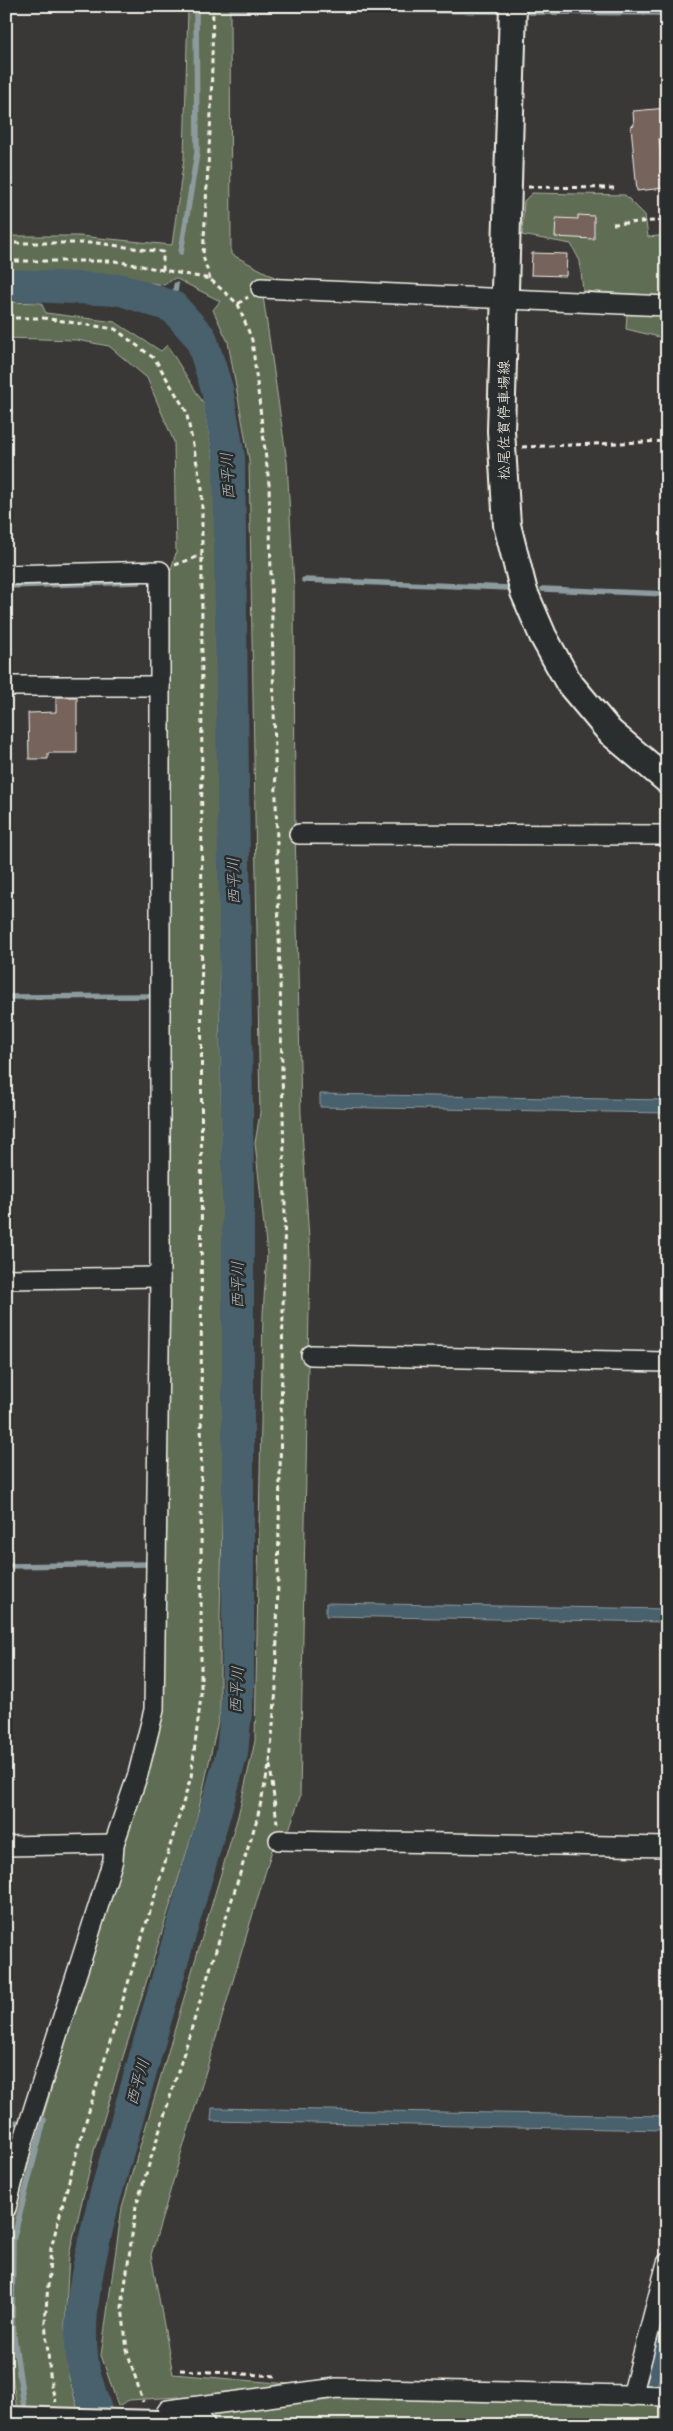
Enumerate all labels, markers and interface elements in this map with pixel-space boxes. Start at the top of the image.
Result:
street label: 松尾佐賀停車場線 [495,360,513,480]
water label: 西平川 [218,452,238,500]
water label: 西平川 [225,857,243,905]
water label: 西平川 [229,1261,247,1309]
water label: 西平川 [227,1666,247,1714]
water label: 西平川 [123,2056,153,2108]

